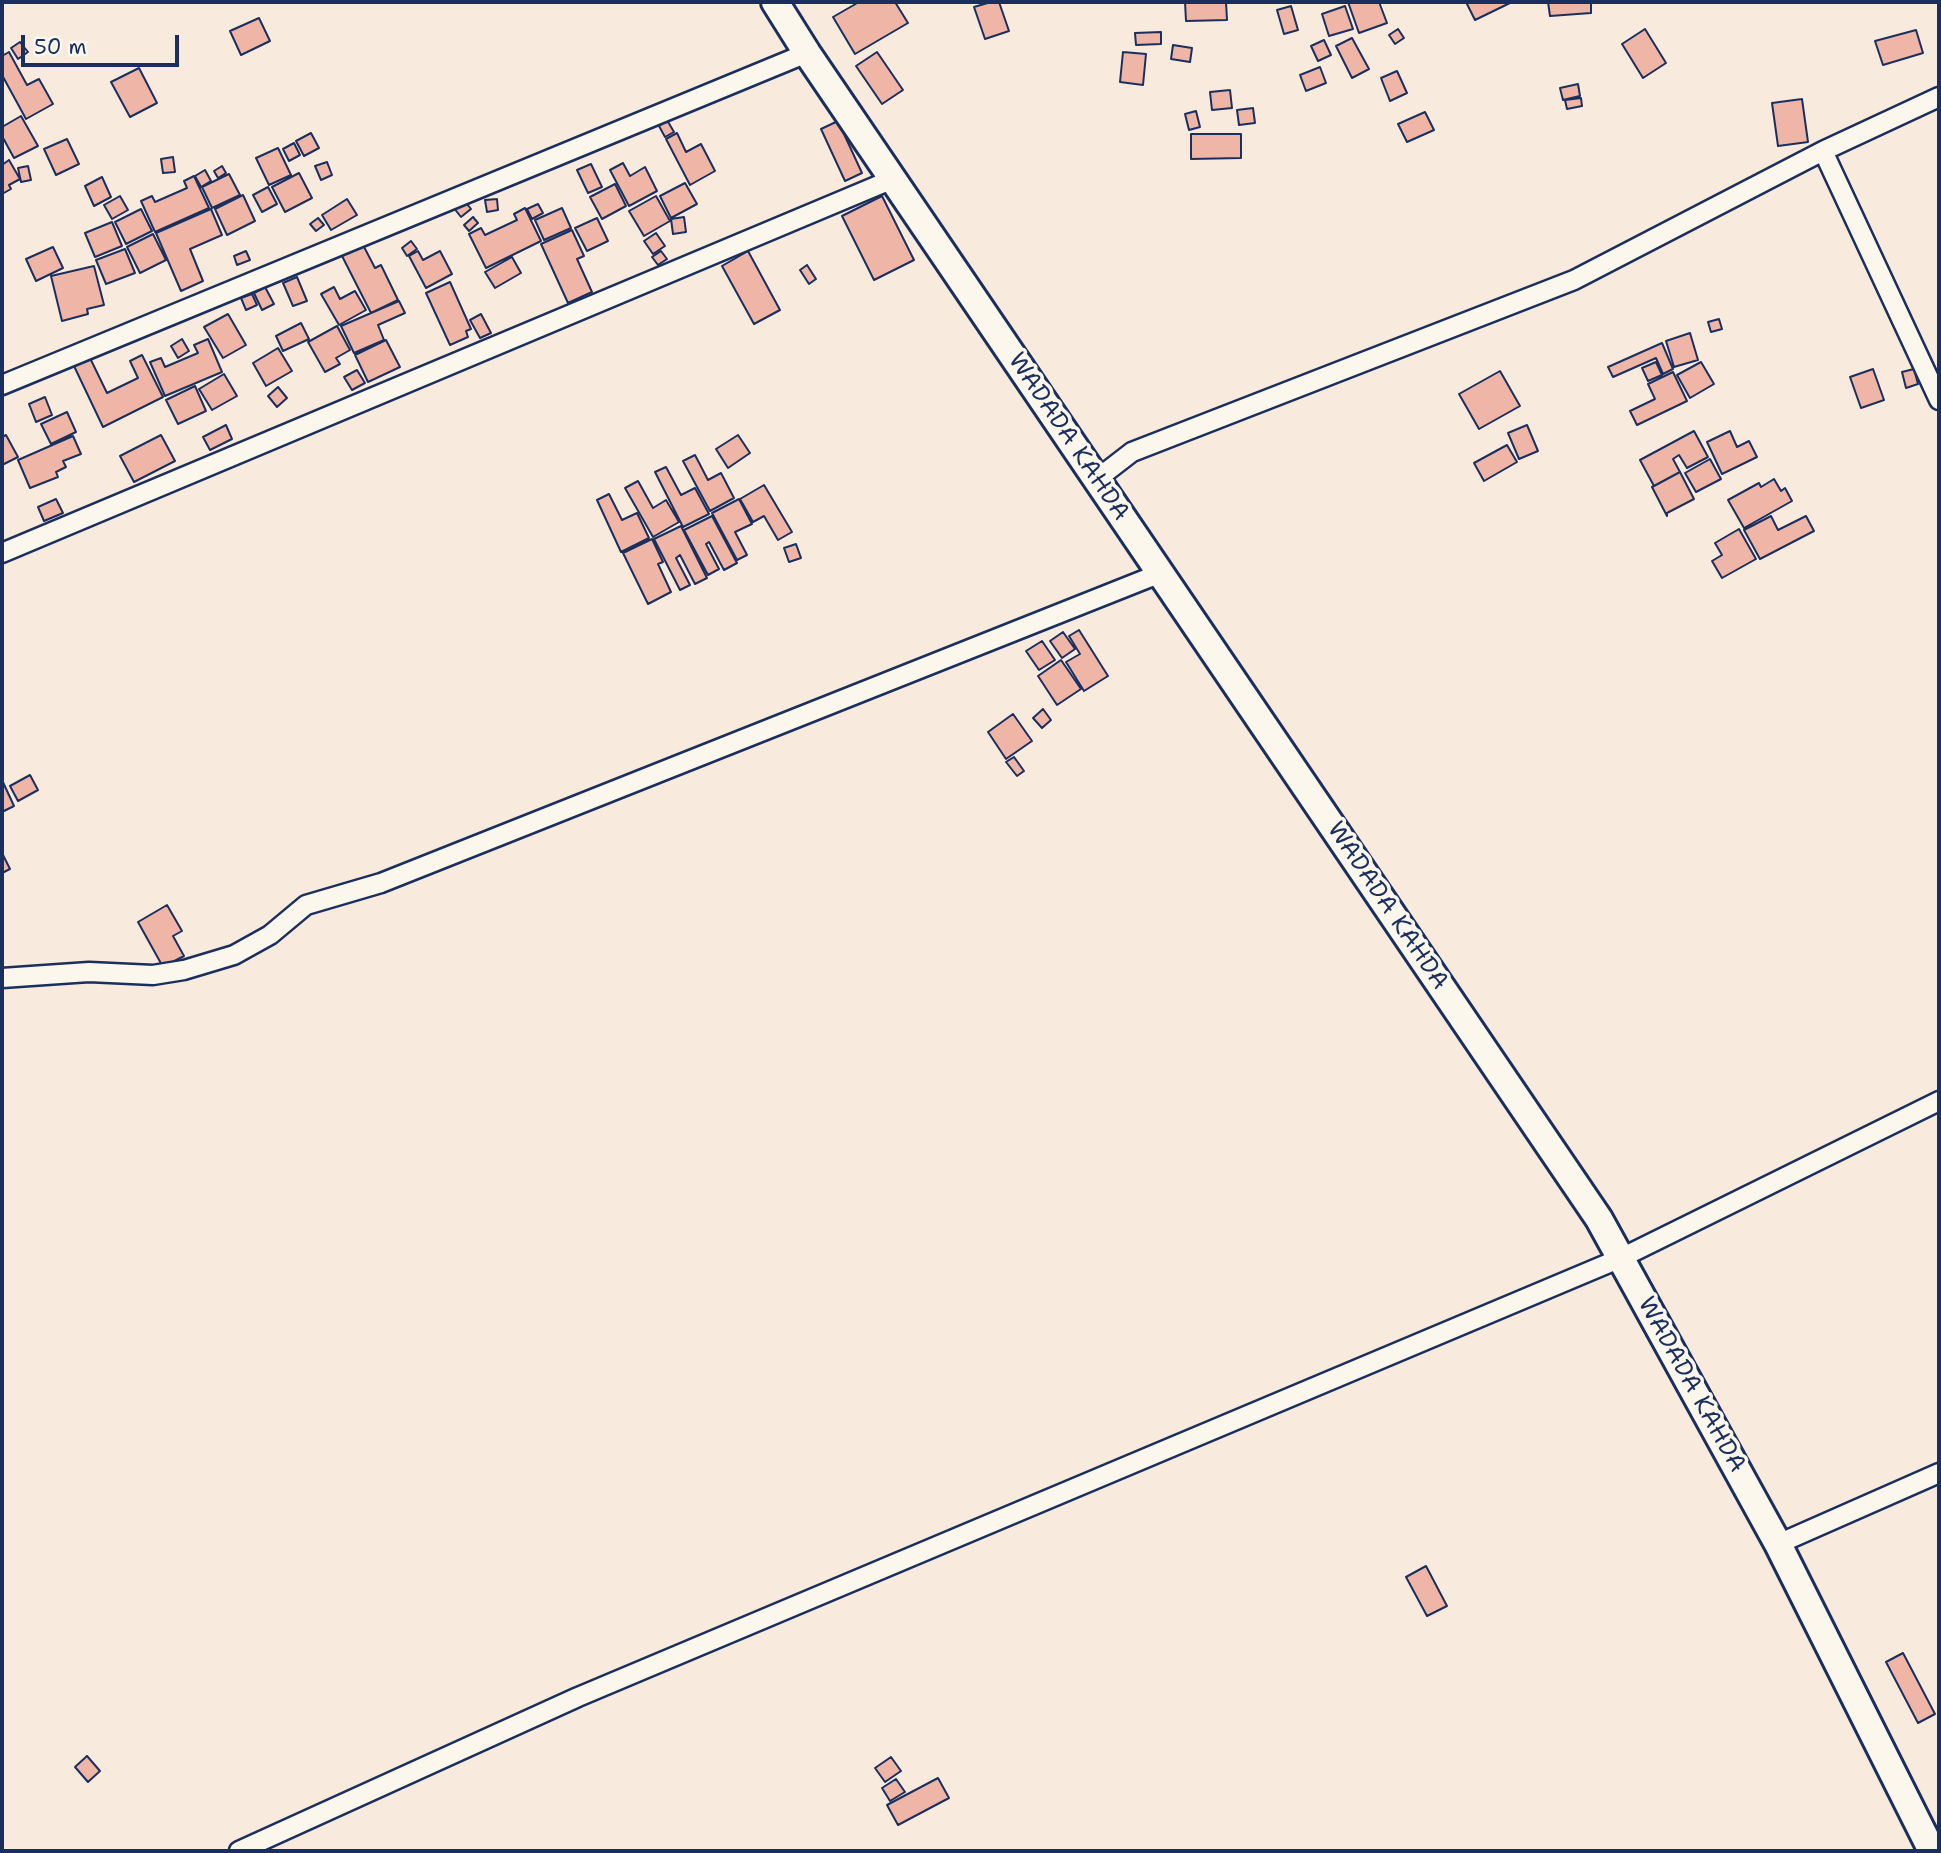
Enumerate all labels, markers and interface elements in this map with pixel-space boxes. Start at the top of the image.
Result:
scale bar [24,21,182,65]
text: 50 m [34,33,87,61]
street label: WADADA KAHDA [1001,348,1135,526]
street label: WADADA KAHDA [1320,817,1454,995]
street label: WADADA KAHDA [1631,1292,1751,1478]

